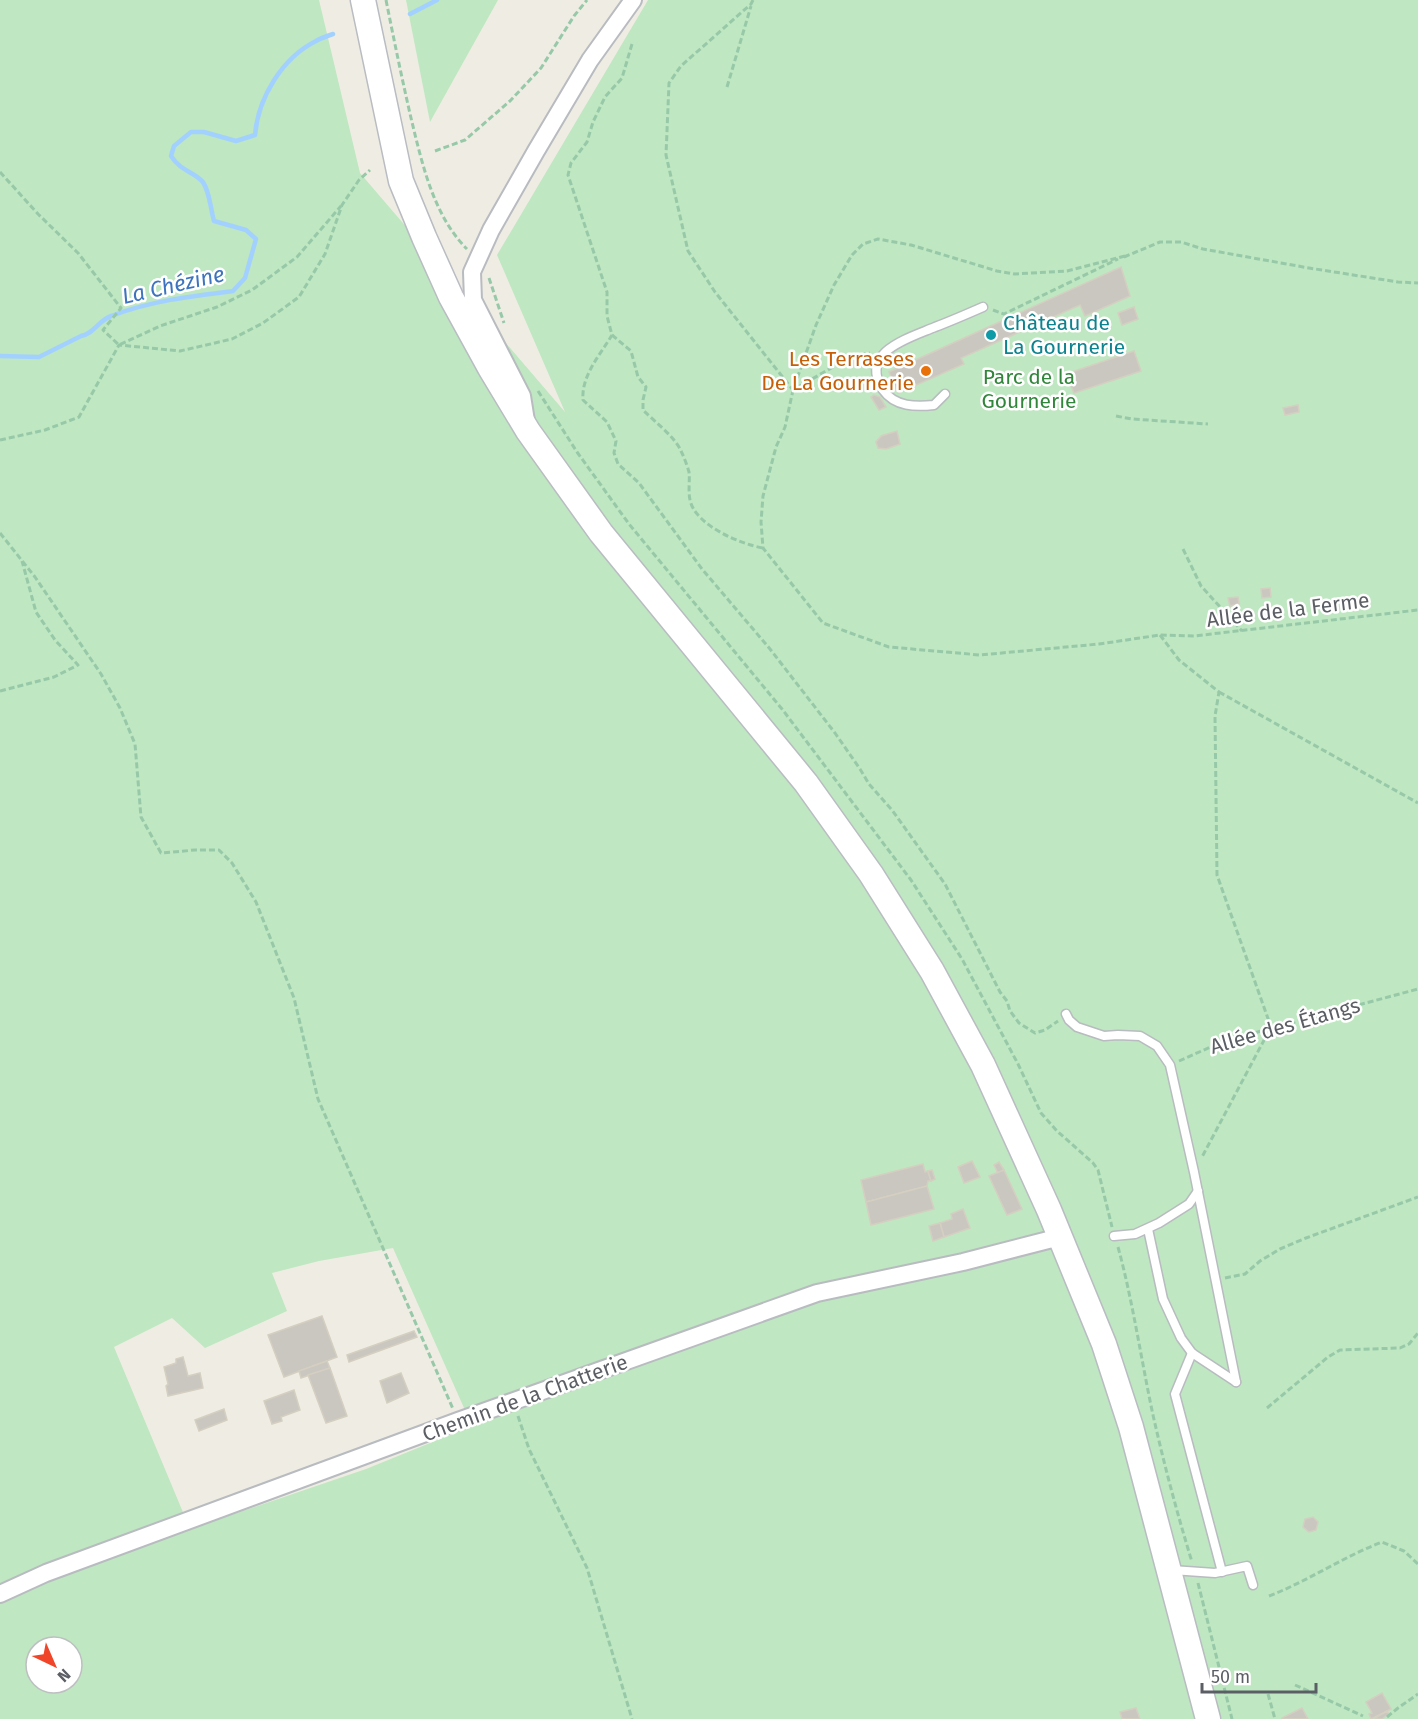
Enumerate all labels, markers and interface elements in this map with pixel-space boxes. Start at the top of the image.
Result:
water label: La Chézine [119,260,227,310]
place label: Château de La Gournerie [1003,310,1125,360]
marker: Château de La Gournerie [984,328,998,342]
place label: Les Terrasses De La Gournerie [761,346,914,396]
marker: Les Terrasses De La Gournerie [919,364,933,378]
park label: Parc de la Gournerie [981,364,1077,414]
street label: Allée de la Ferme [1205,587,1371,633]
street label: Allée des Étangs [1207,992,1363,1060]
street label: Chemin de la Chatterie [419,1349,631,1447]
north arrow [24,1635,84,1695]
scale bar [1202,1656,1316,1694]
text: N [54,1665,74,1686]
text: 50 m [1211,1666,1250,1688]

